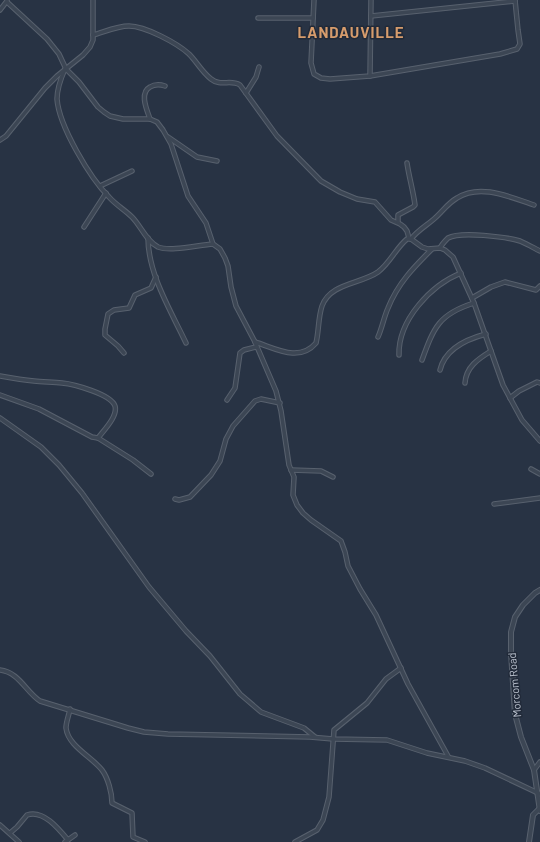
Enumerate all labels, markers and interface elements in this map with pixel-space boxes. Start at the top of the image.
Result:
district label: LANDAUVILLE [298,23,404,41]
street label: Morcom Road [505,652,523,718]

